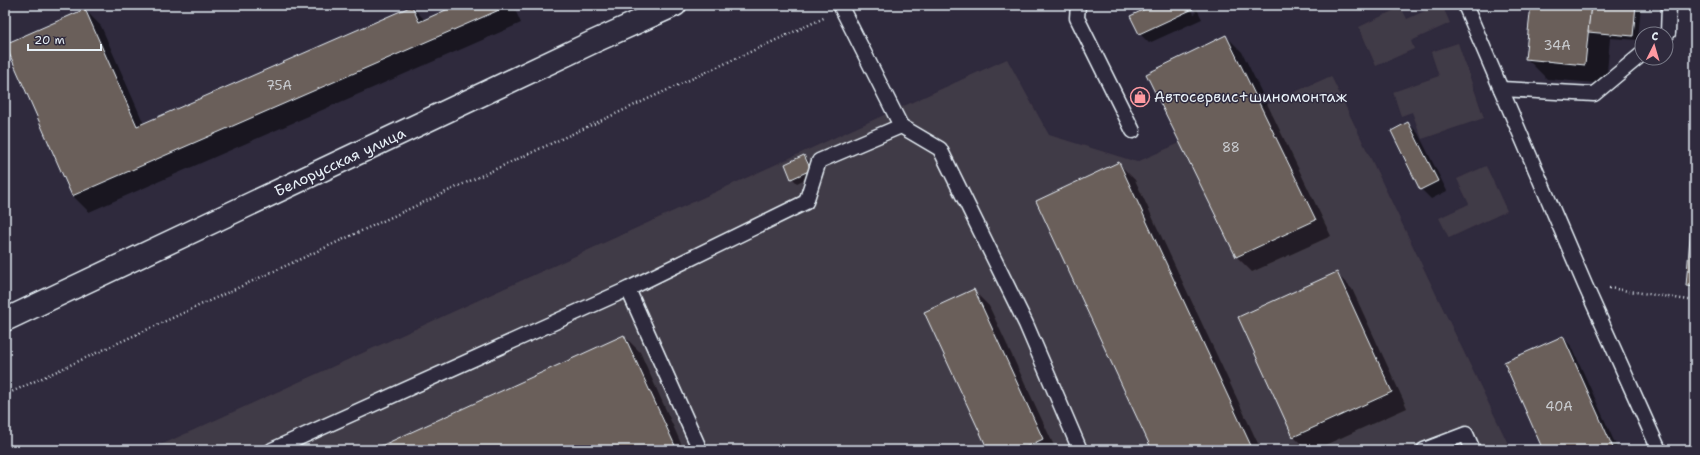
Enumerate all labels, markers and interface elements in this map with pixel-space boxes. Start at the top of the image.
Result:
scale bar [28,26,101,52]
north arrow [1634,26,1674,66]
text: С [1651,29,1659,44]
text: 20 m [34,32,65,48]
house number: 34А [1543,37,1571,54]
house number: 75А [266,77,292,94]
shop icon: Автосервис+шиномонтаж [1129,86,1151,108]
place label: Автосервис+шиномонтаж [1154,87,1348,107]
street label: Белорусская улица [271,123,409,201]
house number: 88 [1222,139,1240,156]
house number: 40А [1545,398,1573,415]

